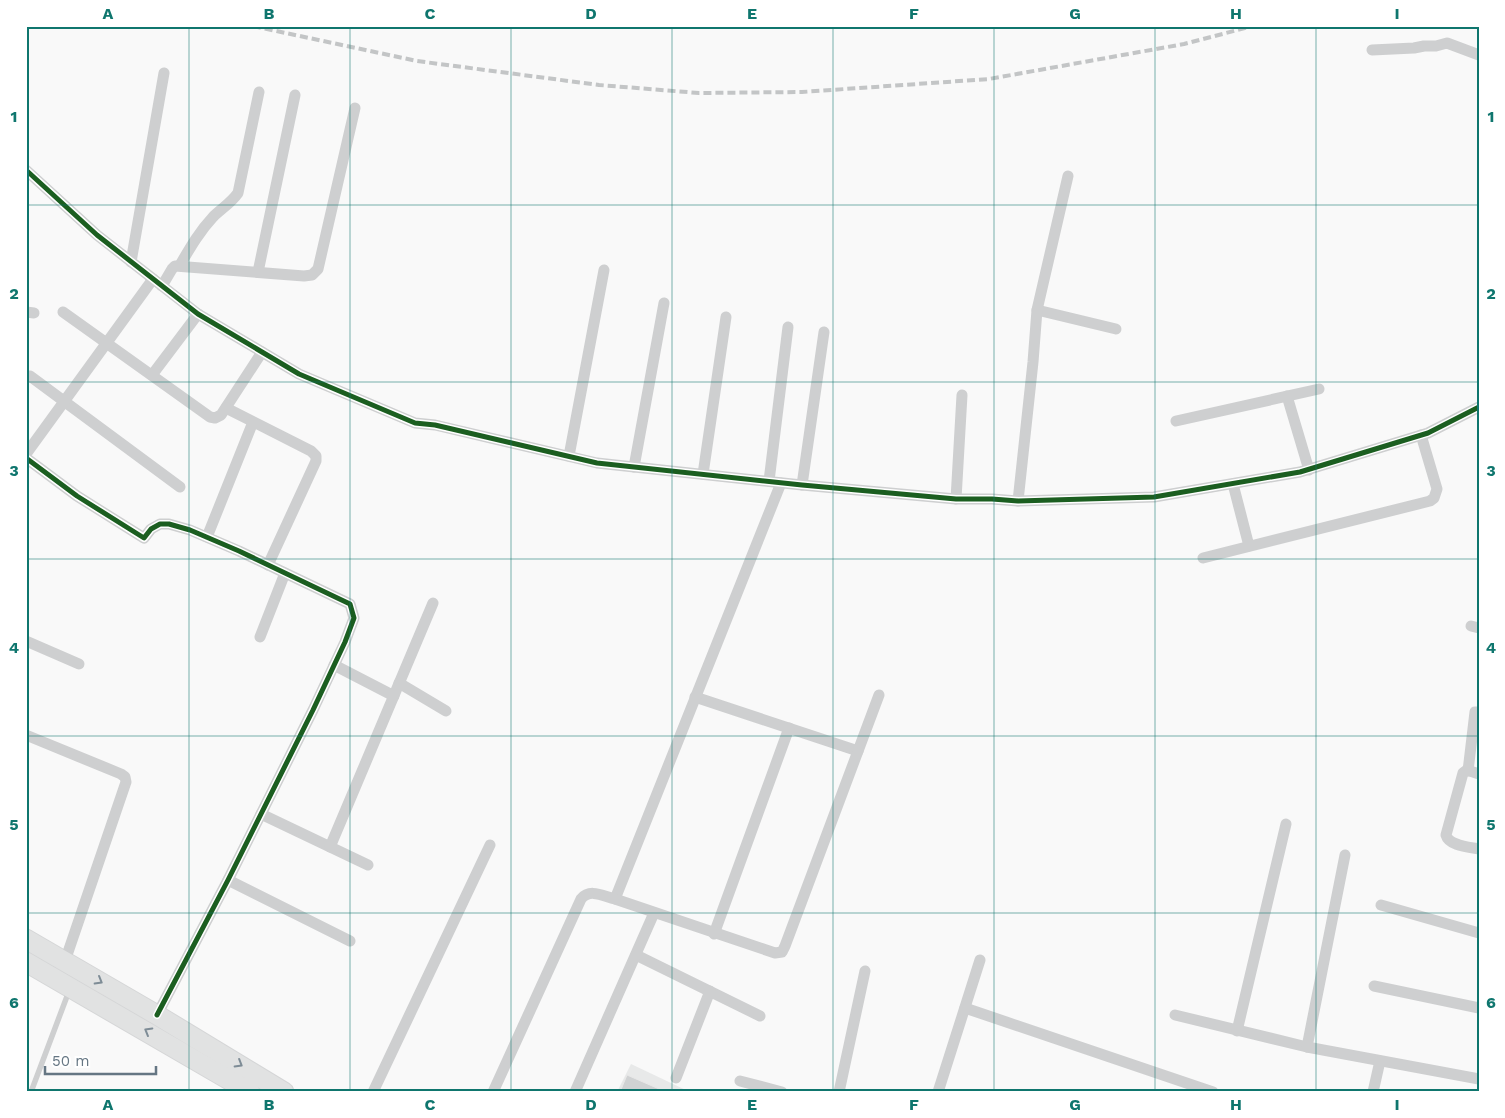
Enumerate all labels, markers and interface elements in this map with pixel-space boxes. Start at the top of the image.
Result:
text: A [103,4,114,23]
text: B [264,4,275,23]
text: C [425,4,436,23]
text: D [585,4,597,23]
text: E [747,4,757,23]
text: F [909,4,919,23]
text: G [1069,4,1081,23]
text: H [1230,4,1242,23]
text: I [1394,4,1400,23]
text: 1 [11,107,17,126]
text: 1 [1488,107,1494,126]
text: 2 [9,284,19,303]
text: 2 [1486,284,1496,303]
text: 3 [9,461,19,480]
text: 3 [1486,461,1496,480]
text: 4 [9,638,19,657]
text: 4 [1486,638,1496,657]
text: 5 [9,815,19,834]
text: 5 [1486,815,1496,834]
one-way arrow [93,975,102,985]
text: 6 [9,993,19,1012]
text: 6 [1486,993,1496,1012]
one-way arrow [144,1028,153,1038]
scale bar [45,1043,156,1075]
text: 50 m [52,1052,89,1070]
one-way arrow [233,1058,242,1067]
text: A [103,1095,114,1114]
text: B [264,1095,275,1114]
text: C [425,1095,436,1114]
text: D [585,1095,597,1114]
text: E [747,1095,757,1114]
text: F [909,1095,919,1114]
text: G [1069,1095,1081,1114]
text: H [1230,1095,1242,1114]
text: I [1394,1095,1400,1114]

